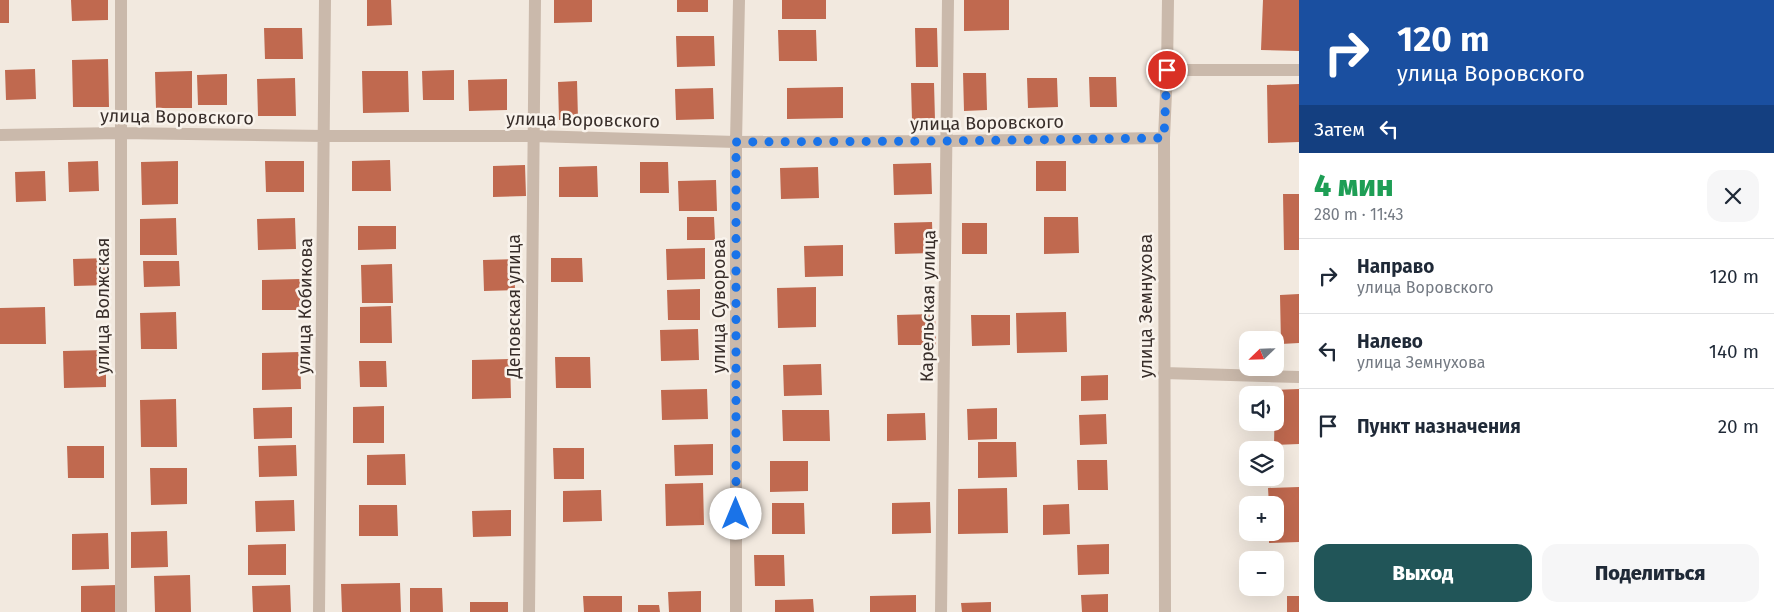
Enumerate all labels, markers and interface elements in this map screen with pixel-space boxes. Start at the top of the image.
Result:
text: 120 m [1397,18,1490,60]
icon: right [1314,20,1379,85]
pin [1146,49,1188,91]
icon: arrive [1153,56,1181,84]
text: улица Воровского [1397,60,1585,87]
street label: улица Воровского [100,105,254,129]
street label: улица Воровского [506,108,660,132]
street label: улица Воровского [910,111,1064,135]
icon: left [1375,115,1403,143]
text: Затем [1314,118,1365,141]
text: 4 мин [1314,168,1393,204]
button: close [1707,170,1759,222]
text: 280 m · 11:43 [1314,205,1404,224]
street label: Карельская улица [916,230,940,382]
street label: Деповская улица [503,234,525,379]
street label: улица Земнухова [1135,234,1157,378]
street label: улица Волжская [92,238,114,374]
street label: улица Кобикова [293,238,317,374]
street label: улица Суворова [708,239,730,373]
text: Направо [1357,255,1434,278]
icon: right [1314,262,1342,290]
text: 120 m [1709,265,1759,288]
text: улица Воровского [1357,278,1494,297]
text: Налево [1357,330,1423,353]
north arrow [1239,331,1284,376]
map controls [1239,331,1284,596]
icon: left [1314,337,1342,365]
text: 140 m [1709,340,1759,363]
text: улица Земнухова [1357,353,1486,372]
button: sound [1239,386,1284,431]
icon: arrive [1314,412,1342,440]
text: Пункт назначения [1357,415,1521,438]
text: 20 m [1718,415,1759,438]
button: layers [1239,441,1284,486]
position arrow [709,487,761,539]
button: + [1239,496,1284,541]
button: Выход [1314,544,1532,602]
button: Поделиться [1542,544,1759,602]
button: − [1239,551,1284,596]

